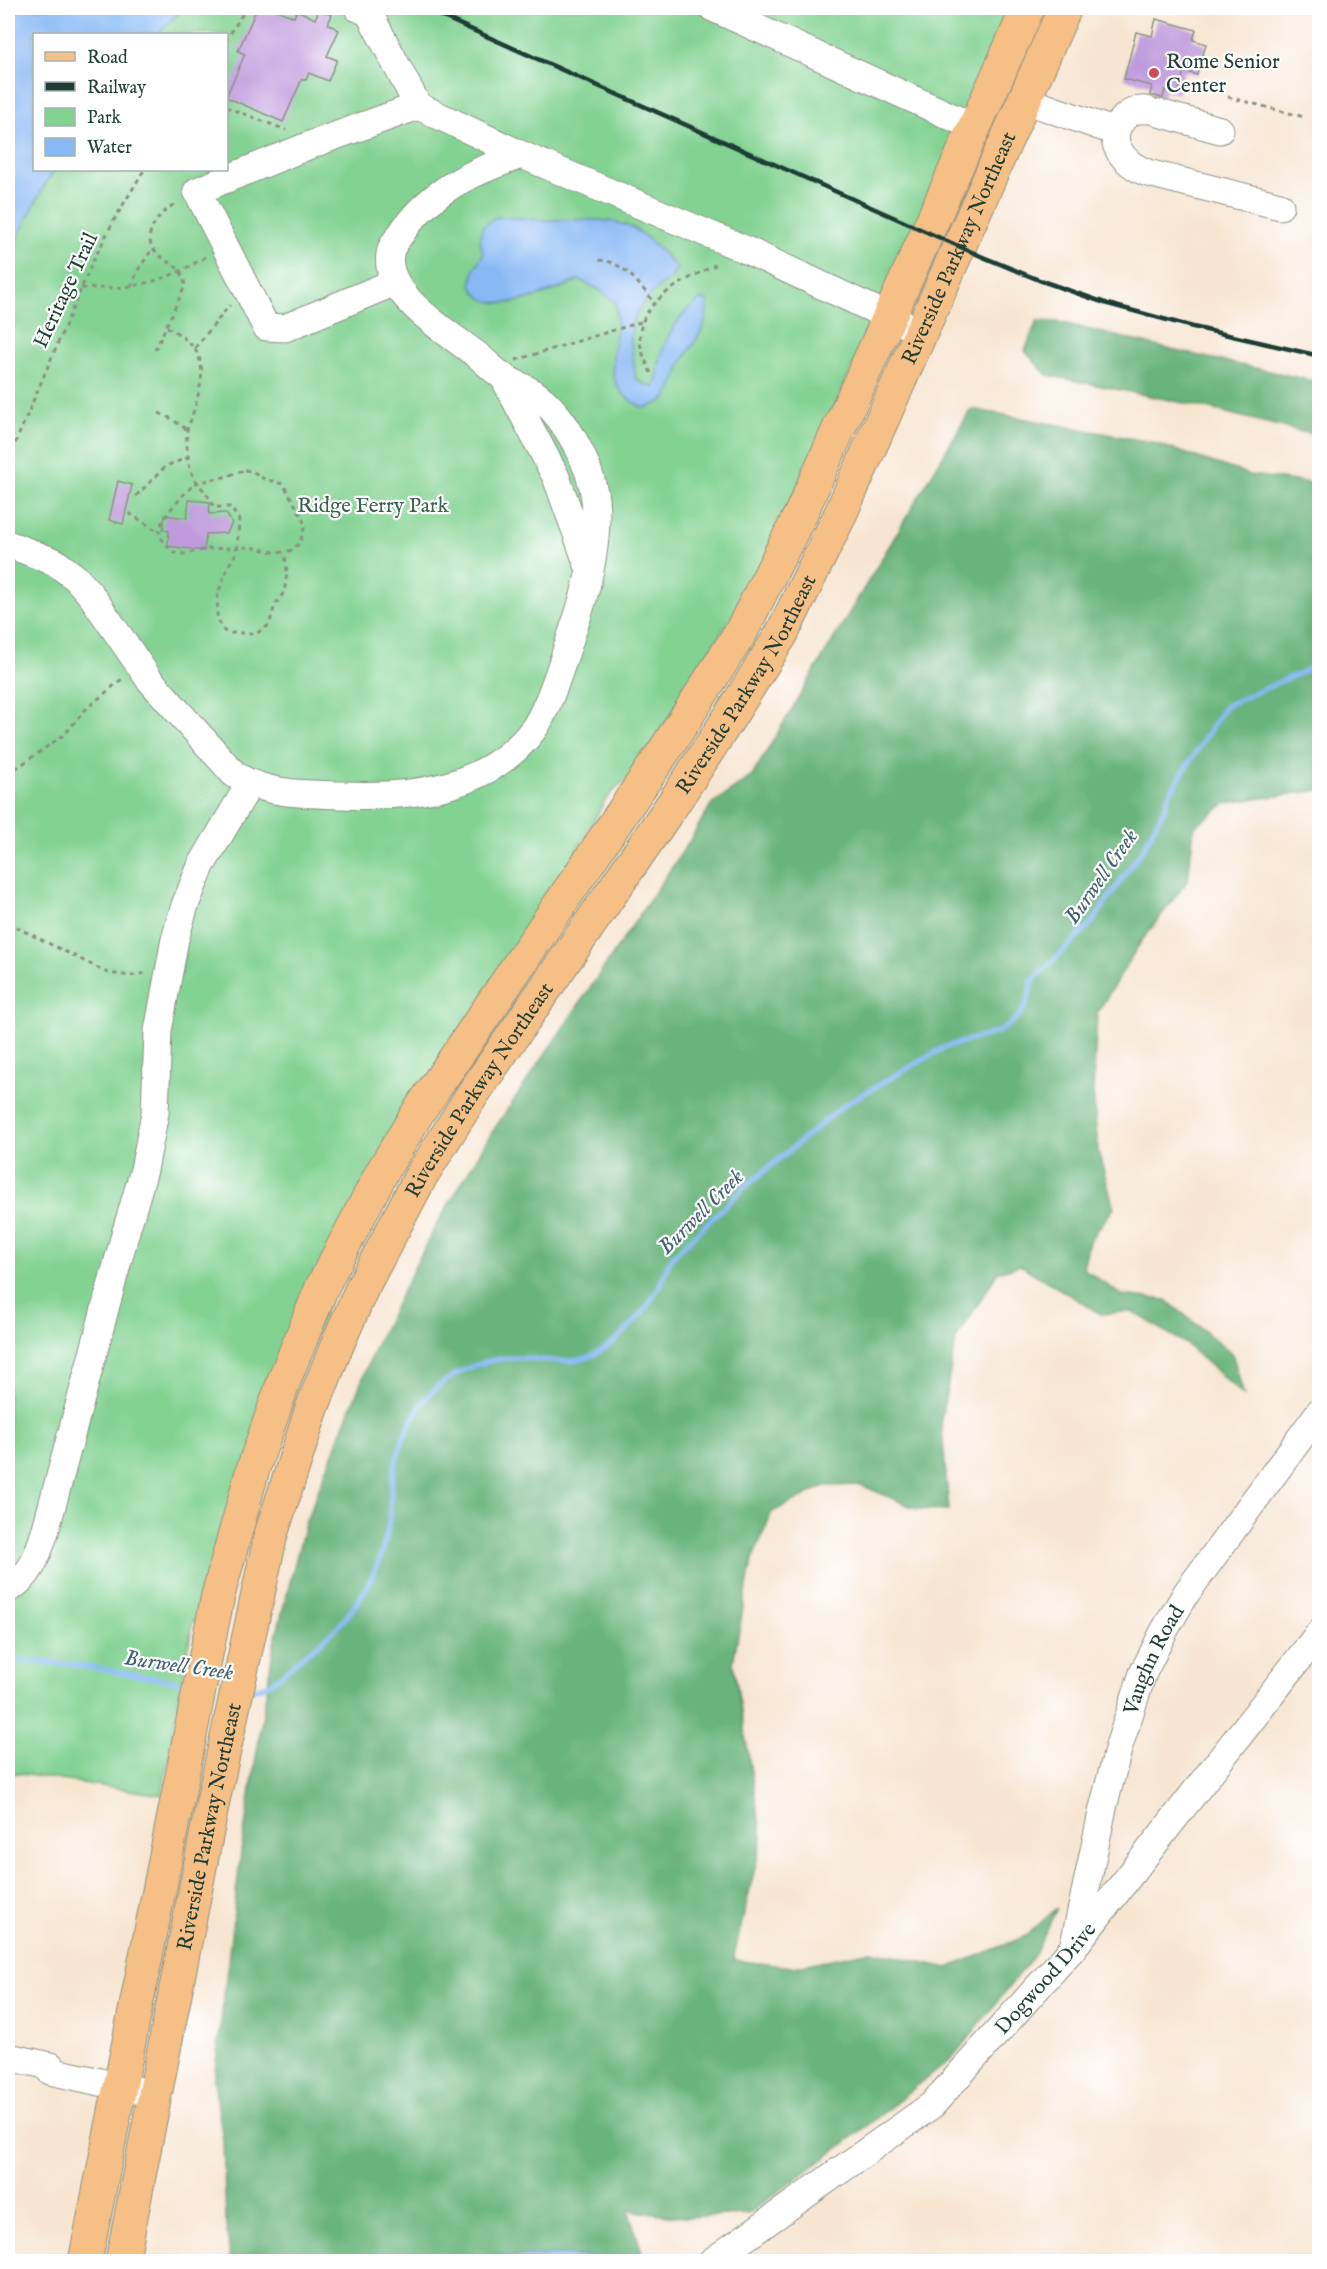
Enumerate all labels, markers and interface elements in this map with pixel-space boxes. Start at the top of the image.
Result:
legend [33,33,228,171]
text: Road [87,47,128,70]
place label: Rome Senior Center [1166,49,1280,100]
marker: Rome Senior Center [1147,66,1161,80]
text: Railway [87,77,146,100]
text: Park [87,107,122,130]
street label: Riverside Parkway Northeast [896,128,1023,369]
text: Water [87,137,132,160]
street label: Heritage Trail [28,228,105,353]
park label: Ridge Ferry Park [297,493,449,520]
street label: Riverside Parkway Northeast [671,571,823,800]
water label: Burwell Creek [1059,824,1145,930]
street label: Riverside Parkway Northeast [400,978,560,1203]
water label: Burwell Creek [653,1164,750,1261]
street label: Vaughn Road [1118,1600,1192,1720]
water label: Burwell Creek [122,1644,235,1688]
street label: Riverside Parkway Northeast [172,1701,249,1953]
street label: Dogwood Drive [990,1917,1103,2041]

